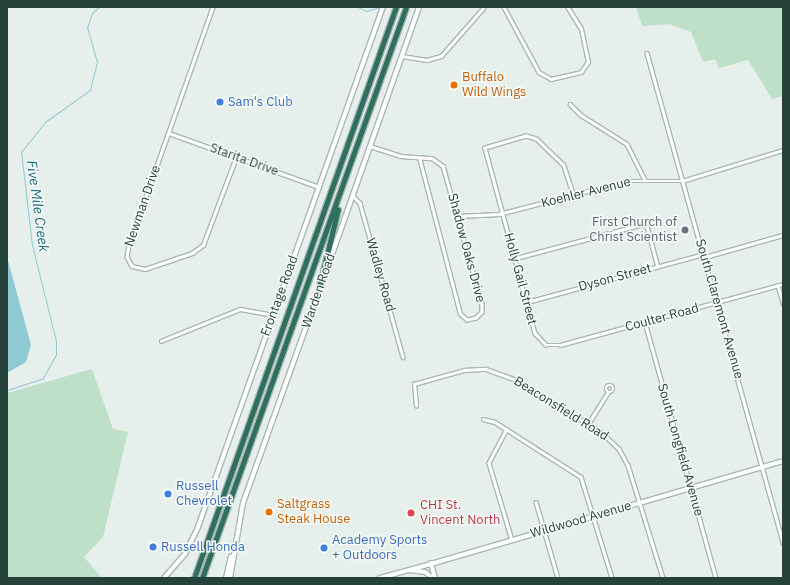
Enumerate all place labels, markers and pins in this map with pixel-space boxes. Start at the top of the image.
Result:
place label: Buffalo Wild Wings [462,70,526,101]
marker: Buffalo Wild Wings [449,80,459,90]
place label: Sam's Club [228,94,293,110]
marker: Sam's Club [215,97,225,107]
place label: First Church of Christ Scientist [589,215,677,246]
marker: First Church of Christ Scientist [680,225,690,235]
place label: Russell Chevrolet [176,479,232,510]
marker: Russell Chevrolet [163,489,173,499]
place label: Saltgrass Steak House [277,497,350,528]
place label: CHI St. Vincent North [420,498,500,529]
marker: Saltgrass Steak House [264,507,274,517]
marker: CHI St. Vincent North [405,507,417,519]
place label: Academy Sports + Outdoors [332,533,427,564]
place label: Russell Honda [161,539,245,555]
marker: Russell Honda [148,542,158,552]
marker: Academy Sports + Outdoors [319,543,329,553]

